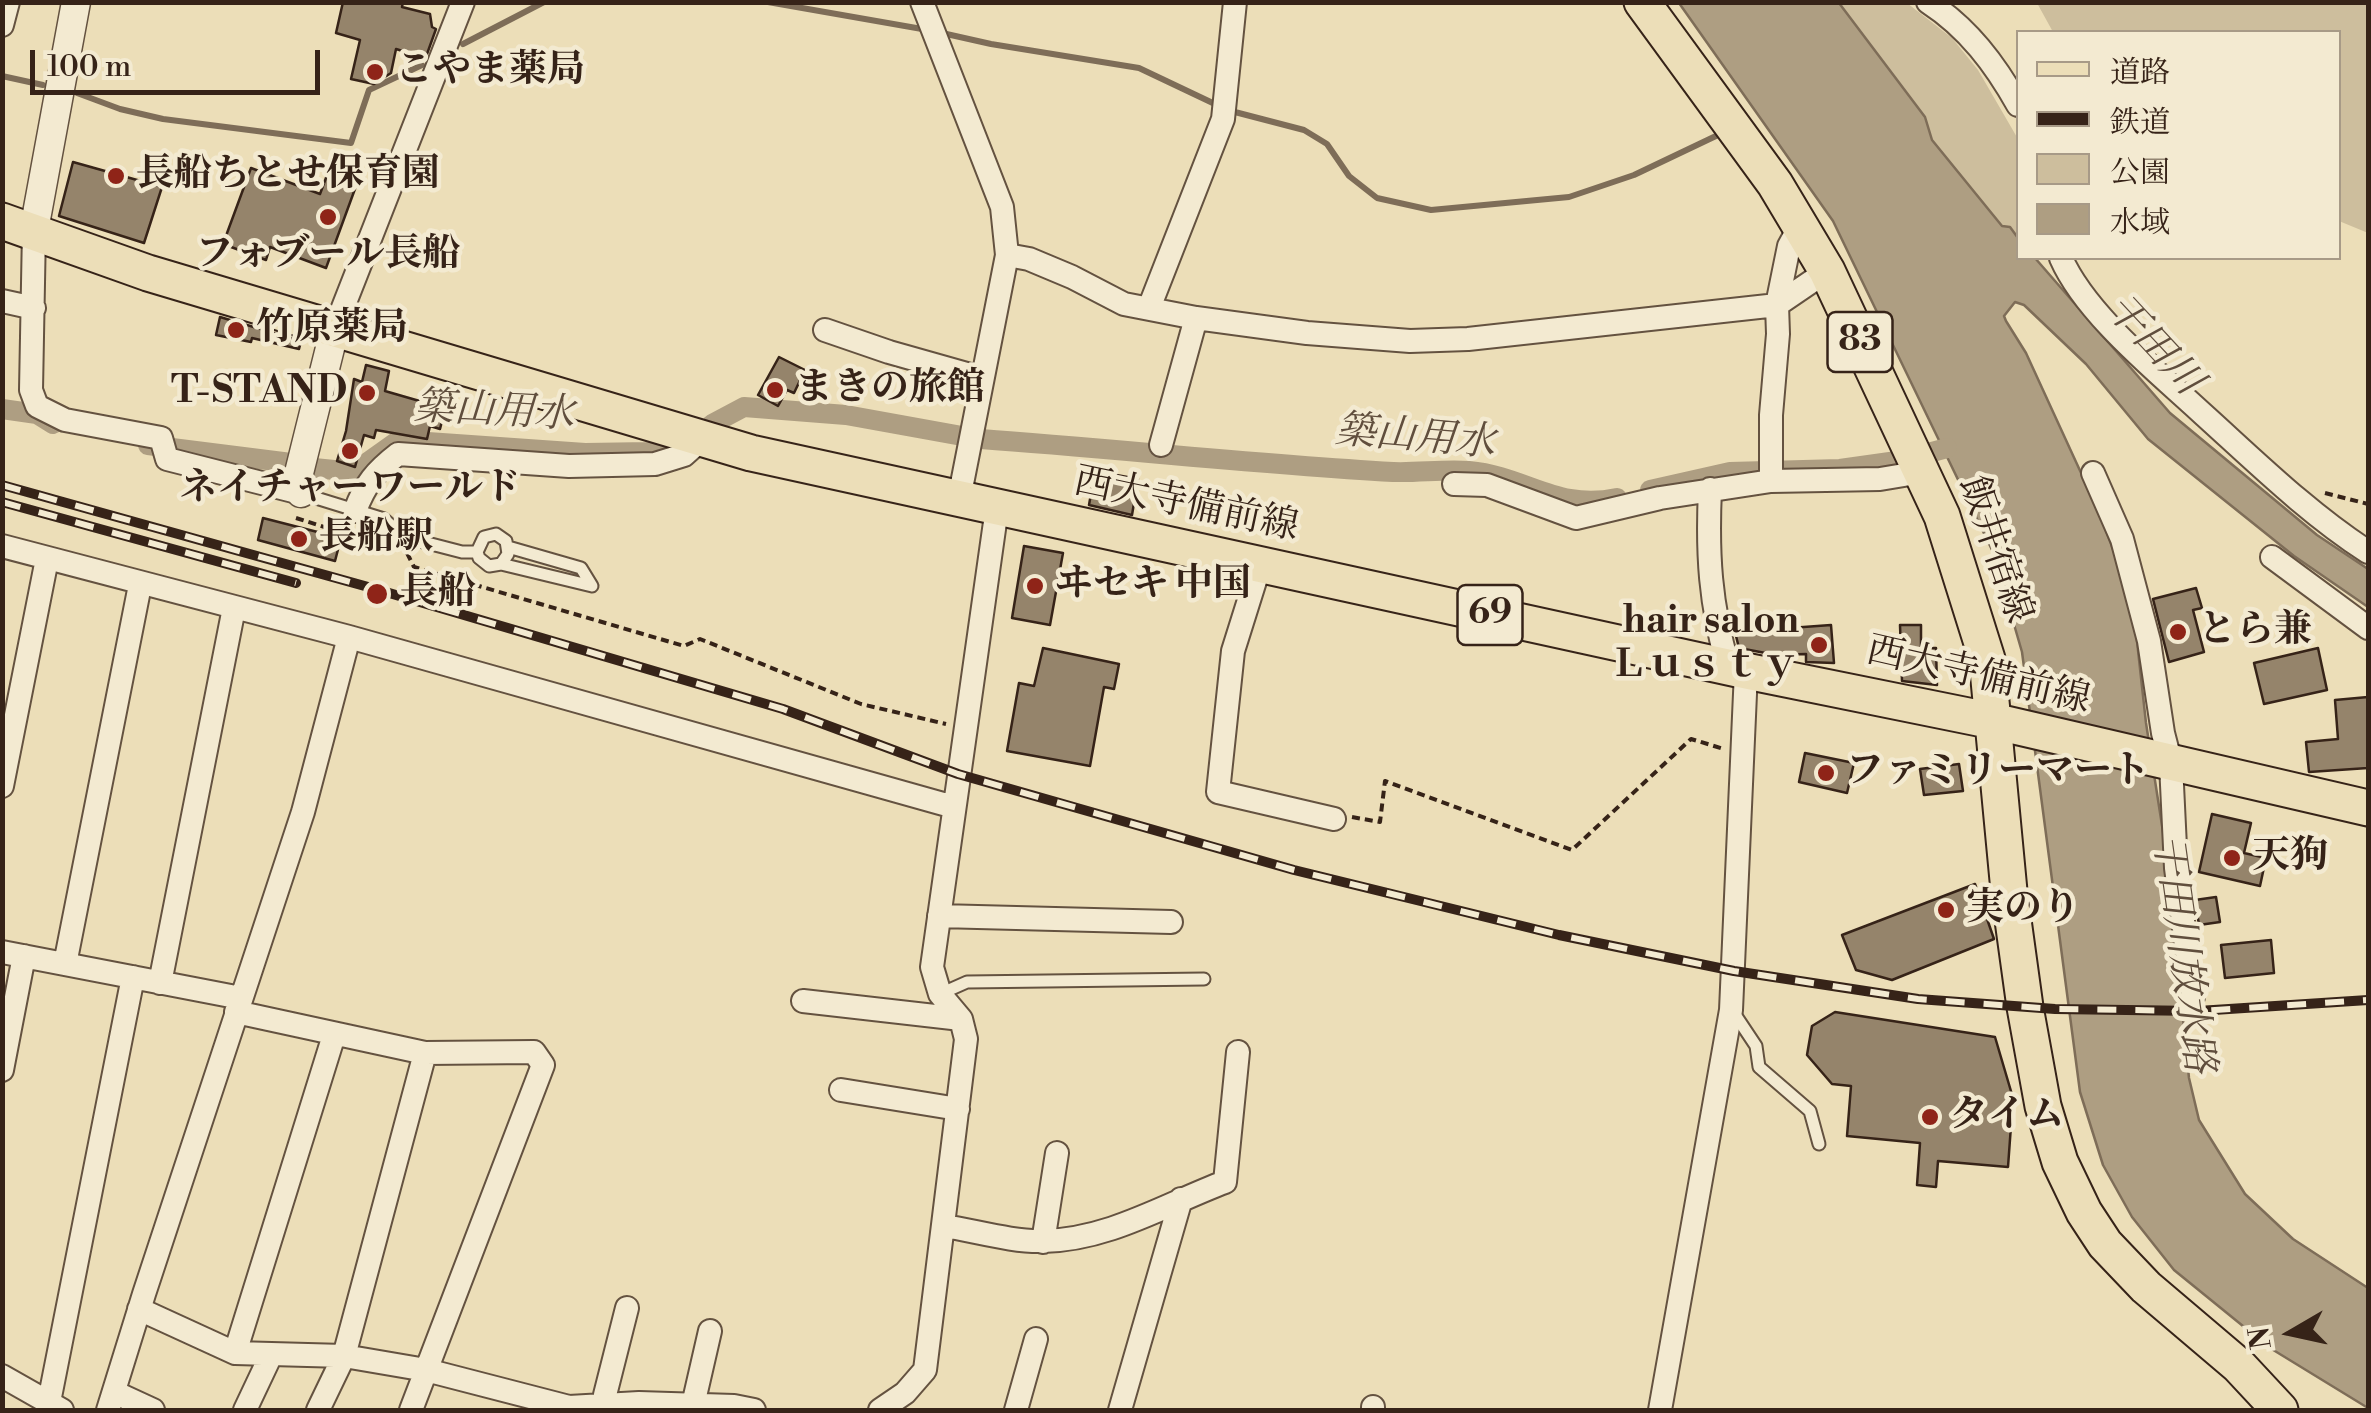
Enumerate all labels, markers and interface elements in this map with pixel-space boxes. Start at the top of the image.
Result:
scale bar [35,30,325,92]
legend [2016,30,2341,260]
text: 100 m [47,48,131,86]
place label: こやま薬局 [395,49,585,95]
text: 道路 [2110,54,2170,92]
marker: こやま薬局 [364,61,386,83]
text: 鉄道 [2110,104,2170,142]
place label: 長船ちとせ保育園 [136,153,440,199]
text: 公園 [2110,154,2170,192]
marker: 長船ちとせ保育園 [105,165,127,187]
text: 水域 [2110,204,2170,242]
marker: フォブール長船 [317,206,339,228]
place label: フォブール長船 [196,233,460,279]
water label: 干田川 [2094,286,2210,406]
place label: 竹原薬局 [256,307,408,353]
road number: 83 [1828,312,1892,372]
marker: 竹原薬局 [225,319,247,341]
place label: まきの旅館 [795,367,985,413]
place label: T-STAND [171,370,347,416]
marker: まきの旅館 [764,379,786,401]
marker: T-STAND [356,382,378,404]
water label: 築山用水 [413,385,575,441]
water label: 築山用水 [1333,408,1497,470]
marker: ネイチャーワールド [339,440,361,462]
street label: 西大寺備前線 [1070,460,1302,552]
place label: ネイチャーワールド [179,467,521,513]
street label: 飯井宿線 [1948,471,2040,629]
place label: 長船駅 [319,516,433,562]
marker: 長船駅 [288,528,310,550]
place label: ヰセキ 中国 [1055,563,1251,609]
place label: 長船 [400,571,476,617]
marker: ヰセキ 中国 [1024,575,1046,597]
marker: 長船 [364,581,390,607]
road number: 69 [1458,585,1522,645]
place label: hair salon Ｌｕｓｔｙ [1609,600,1799,689]
place label: とら兼 [2198,609,2312,655]
marker: とら兼 [2167,621,2189,643]
street label: 西大寺備前線 [1862,629,2094,725]
marker: hair salon Ｌｕｓｔｙ [1808,634,1830,656]
place label: ファミリーマート [1846,750,2150,796]
marker: ファミリーマート [1815,762,1837,784]
water label: 干田川放水路 [2141,832,2221,1076]
place label: 天狗 [2252,835,2328,881]
marker: 天狗 [2221,847,2243,869]
place label: 実のり [1966,887,2080,933]
marker: 実のり [1935,899,1957,921]
place label: タイム [1950,1094,2064,1140]
marker: タイム [1919,1106,1941,1128]
north arrow [2241,1283,2341,1383]
text: N [2242,1324,2280,1351]

